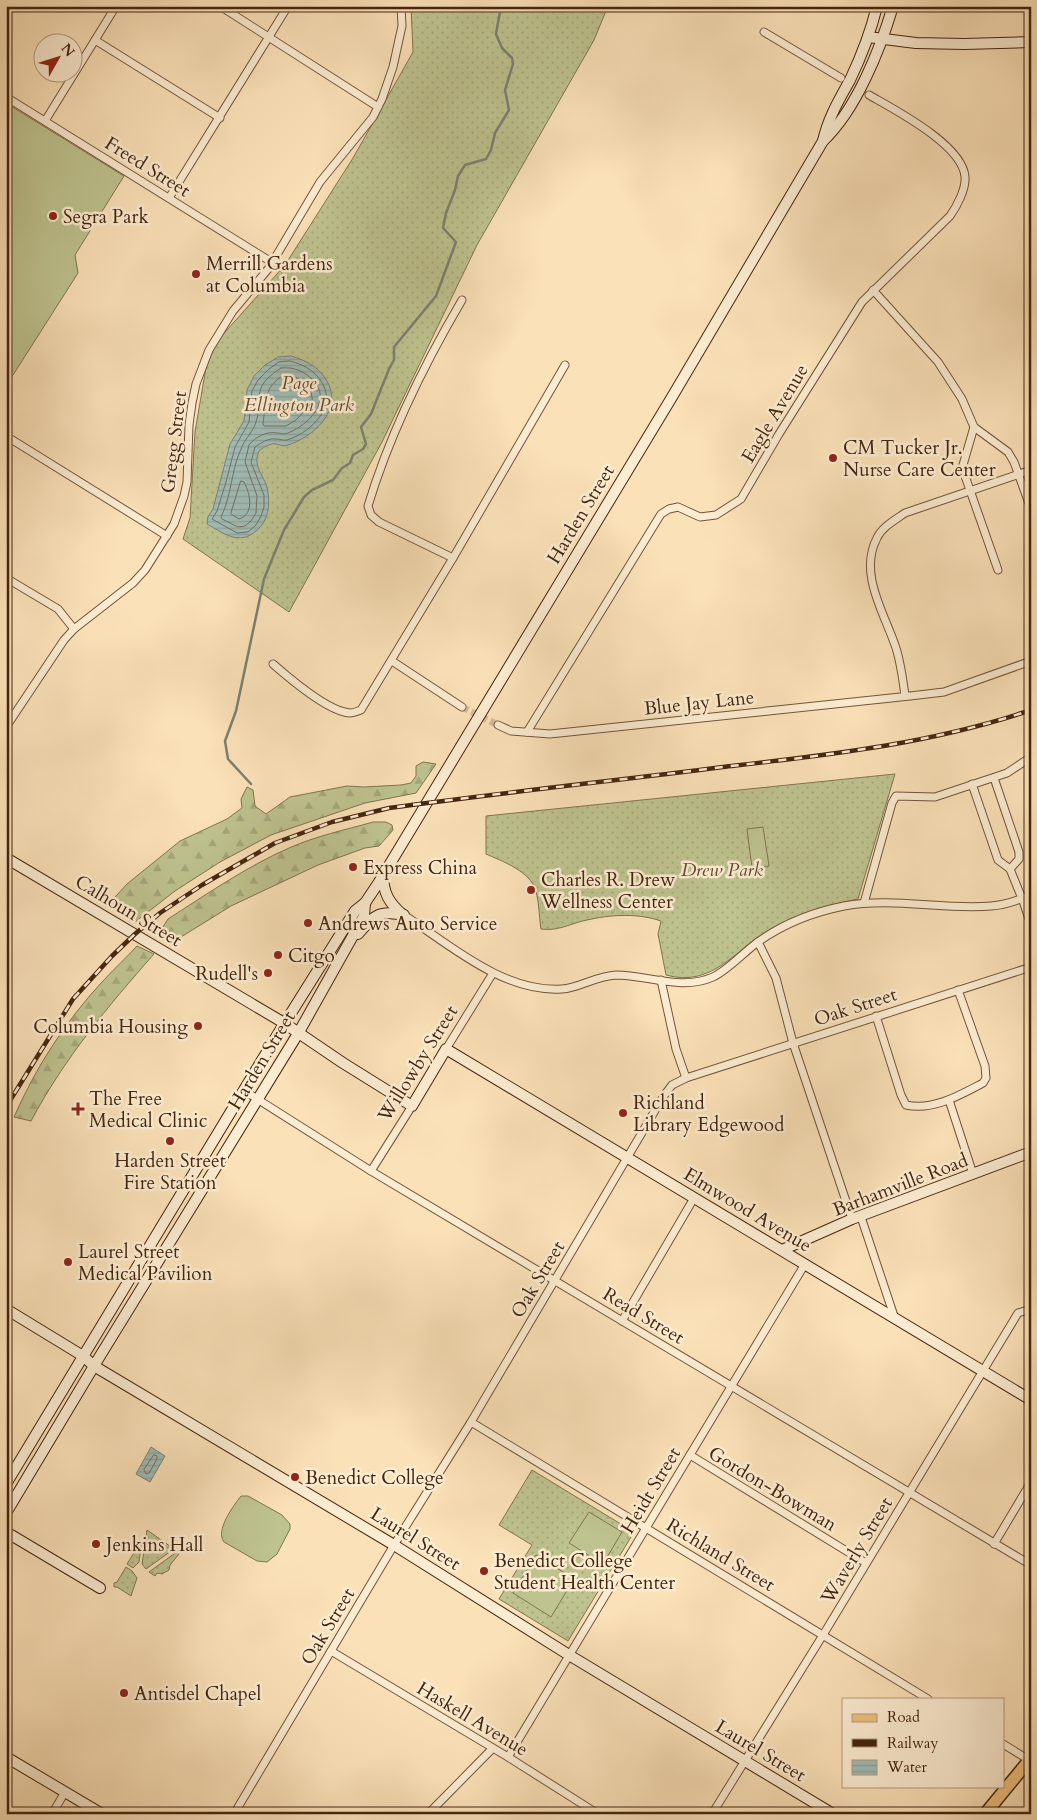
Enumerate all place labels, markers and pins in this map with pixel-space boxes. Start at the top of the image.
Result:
place label: Segra Park [63,204,149,230]
marker: Segra Park [47,210,59,222]
place label: Merrill Gardens at Columbia [206,251,333,299]
marker: Merrill Gardens at Columbia [190,268,202,280]
place label: CM Tucker Jr. Nurse Care Center [843,435,996,483]
marker: CM Tucker Jr. Nurse Care Center [827,452,839,464]
place label: Express China [363,855,477,881]
marker: Express China [347,861,359,873]
place label: Charles R. Drew Wellness Center [540,867,675,915]
marker: Charles R. Drew Wellness Center [525,884,537,896]
place label: Andrews Auto Service [318,911,497,937]
marker: Andrews Auto Service [302,917,314,929]
place label: Citgo [288,943,335,969]
marker: Citgo [272,949,284,961]
place label: Rudell's [195,961,258,987]
marker: Rudell's [262,967,274,979]
place label: Columbia Housing [33,1014,188,1040]
marker: Columbia Housing [192,1020,204,1032]
place label: The Free Medical Clinic [89,1086,208,1134]
place label: Richland Library Edgewood [633,1090,784,1138]
marker: The Free Medical Clinic [71,1102,85,1116]
marker: Richland Library Edgewood [617,1107,629,1119]
marker: Harden Street Fire Station [164,1135,176,1147]
place label: Harden Street Fire Station [114,1148,226,1196]
place label: Laurel Street Medical Pavilion [78,1239,213,1287]
marker: Laurel Street Medical Pavilion [62,1256,74,1268]
place label: Benedict College [305,1465,444,1491]
marker: Benedict College [289,1471,301,1483]
place label: Jenkins Hall [103,1532,204,1558]
marker: Jenkins Hall [90,1538,102,1550]
place label: Benedict College Student Health Center [494,1548,675,1596]
marker: Benedict College Student Health Center [478,1565,490,1577]
place label: Antisdel Chapel [134,1681,262,1707]
marker: Antisdel Chapel [118,1687,130,1699]

